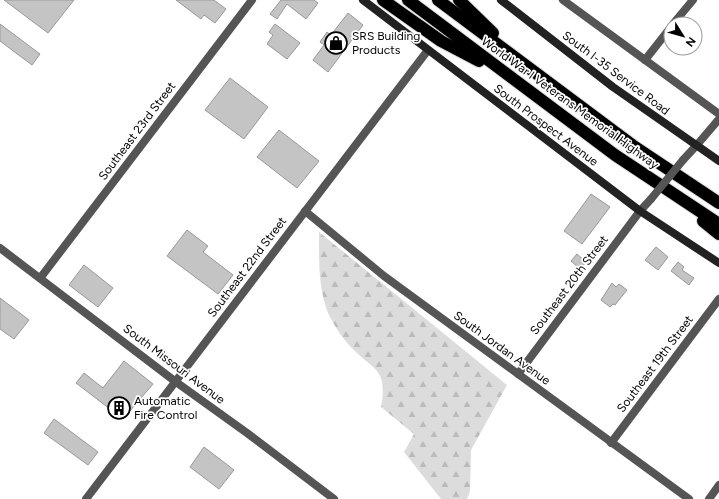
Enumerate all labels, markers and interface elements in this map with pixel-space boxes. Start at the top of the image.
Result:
north arrow [663,16,703,56]
street label: South I-35 Service Road [560,28,672,118]
place label: SRS Building Products [352,29,420,57]
shop icon: SRS Building Products [323,30,349,56]
street label: World War I Veterans Memorial Highway [479,34,662,172]
text: N [683,34,698,49]
street label: Southeast 23rd Street [96,79,179,183]
street label: South Prospect Avenue [491,81,601,169]
street label: Southeast 22nd Street [205,214,289,320]
street label: Southeast 20th Street [527,232,611,337]
street label: South Jordan Avenue [451,308,553,388]
street label: Southeast 19th Street [614,312,696,415]
street label: South Missouri Avenue [121,321,228,407]
place label: Automatic Fire Control [134,394,197,422]
building icon: Automatic Fire Control [106,395,132,421]

